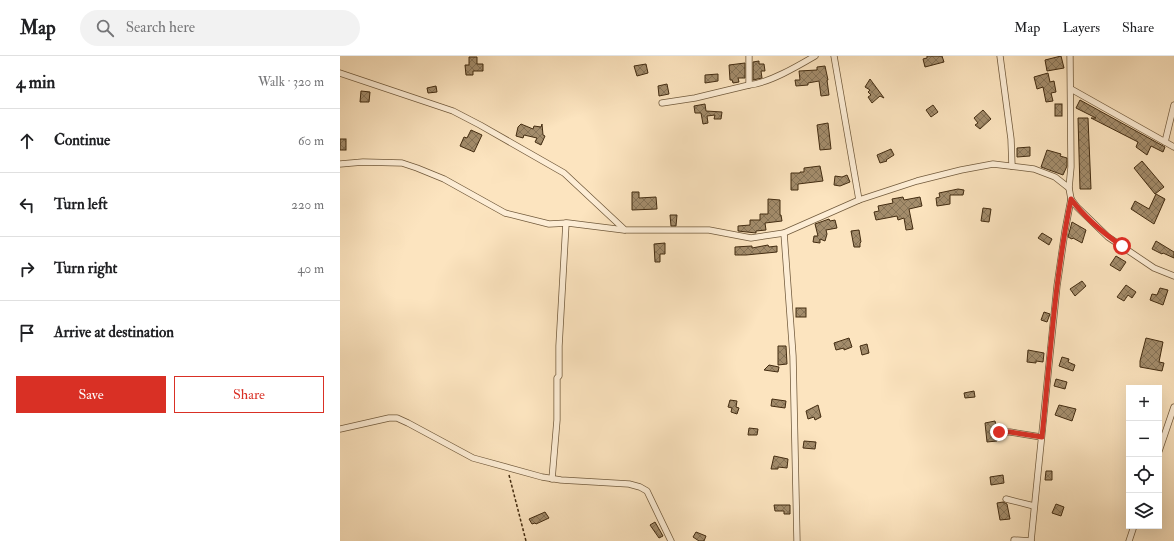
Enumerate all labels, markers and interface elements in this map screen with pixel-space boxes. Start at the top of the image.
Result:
search box [80,10,360,46]
text: Map [20,16,56,40]
icon: search [94,17,116,39]
text: Search here [126,18,195,37]
text: Map [1014,19,1040,36]
text: Layers [1062,19,1100,36]
text: Share [1122,19,1154,36]
text: 4 min [16,72,55,93]
text: Walk · 320 m [258,74,324,90]
icon: ahead [16,130,38,152]
text: Continue [54,131,110,150]
text: 60 m [298,133,324,149]
icon: left [16,194,38,216]
text: Turn left [54,195,108,214]
text: 220 m [291,197,324,213]
route start [1113,237,1131,255]
icon: right [16,258,38,280]
text: Turn right [54,259,117,278]
text: 40 m [298,261,324,277]
icon: arrive [16,322,38,344]
text: Arrive at destination [54,323,174,342]
button: Save [16,376,166,413]
button: Share [174,376,324,413]
map controls [1126,385,1162,529]
button: + [1126,385,1162,421]
button: − [1126,421,1162,457]
route end [990,423,1008,441]
button: locate [1126,457,1162,493]
button: layers [1126,493,1162,529]

